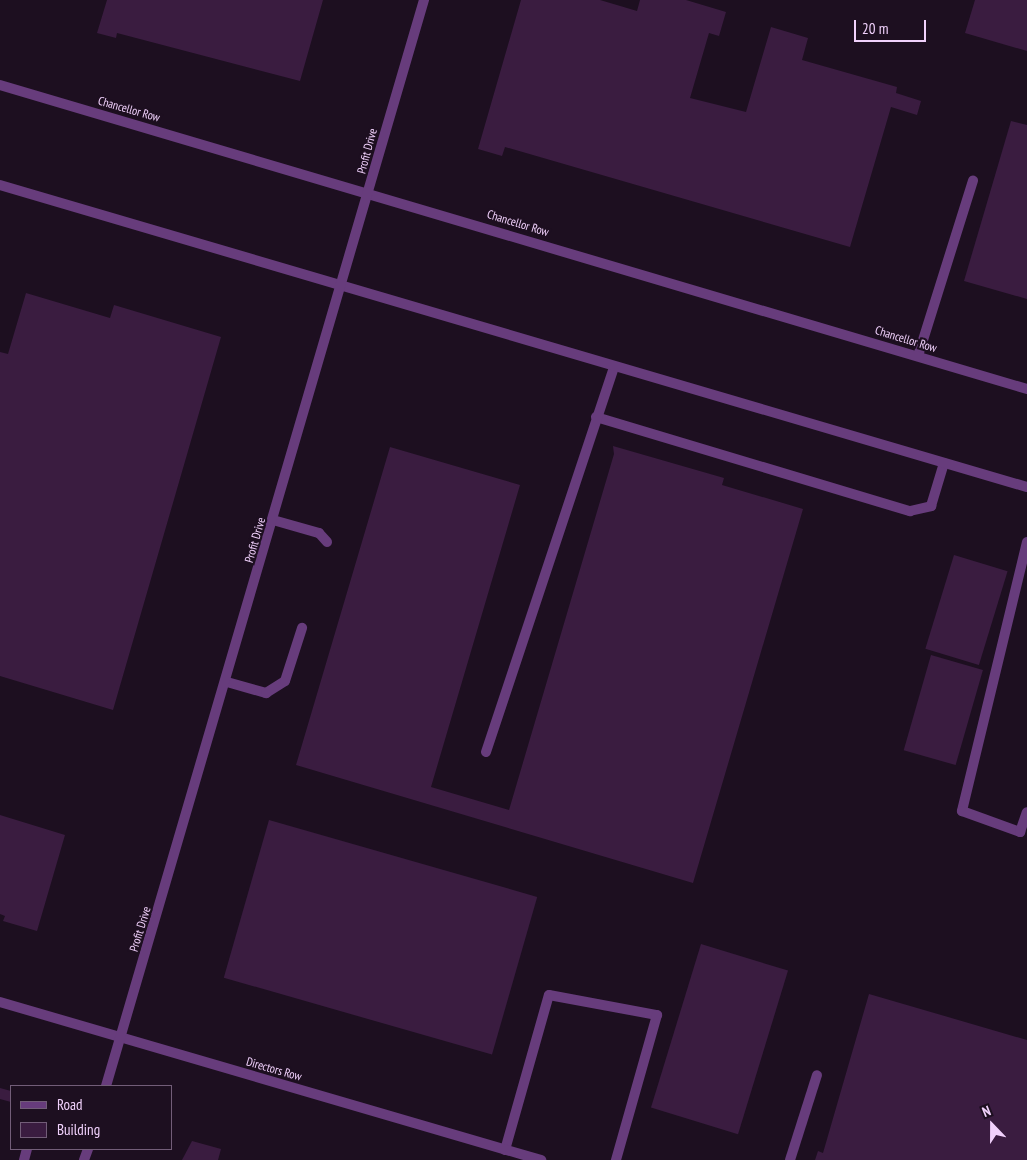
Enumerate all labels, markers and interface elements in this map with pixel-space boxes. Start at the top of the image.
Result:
scale bar [857,10,930,42]
text: 20 m [862,19,888,38]
street label: Chancellor Row [96,93,162,125]
street label: Profit Drive [354,127,380,175]
street label: Chancellor Row [485,207,551,239]
street label: Chancellor Row [873,323,939,355]
street label: Profit Drive [242,516,268,564]
street label: Profit Drive [126,905,154,953]
street label: Directors Row [245,1054,303,1084]
legend [10,1085,172,1150]
text: Road [57,1095,83,1114]
north arrow [967,1100,1017,1150]
text: N [980,1101,993,1121]
text: Building [57,1120,100,1139]

